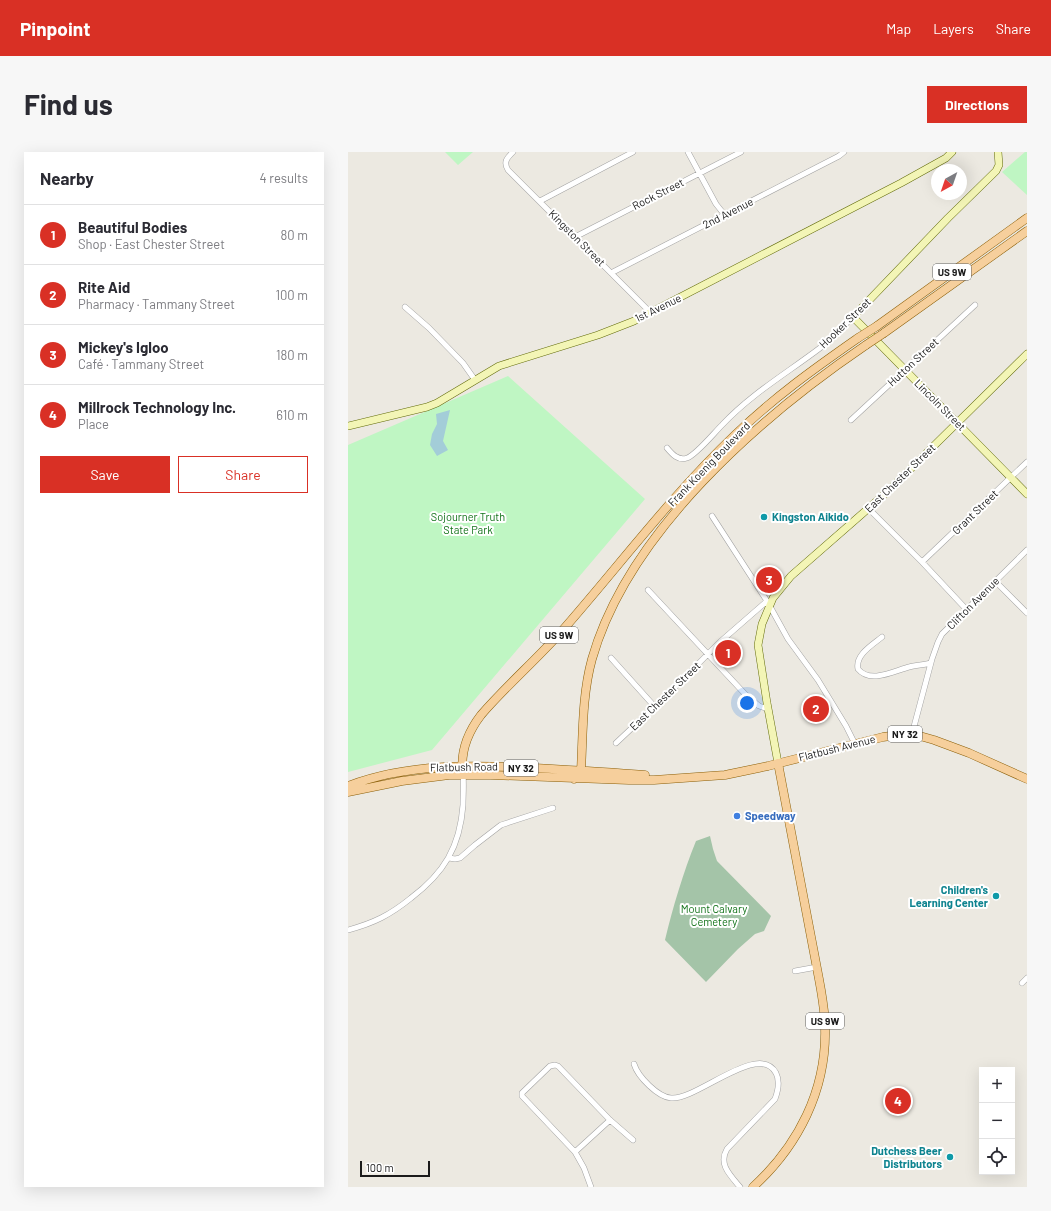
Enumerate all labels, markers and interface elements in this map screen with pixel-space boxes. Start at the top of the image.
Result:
text: Pinpoint [20,17,90,40]
text: Map [886,20,911,37]
text: Layers [933,20,974,37]
text: Share [996,20,1031,37]
button: Directions [927,86,1027,123]
text: Find us [24,87,113,121]
north arrow [931,164,967,200]
text: Nearby [40,168,94,188]
text: 4 results [260,170,308,186]
street label: Rock Street [630,175,686,212]
street label: 2nd Avenue [700,194,755,231]
street label: Kingston Street [546,207,608,269]
text: Beautiful Bodies [78,218,187,236]
text: 1 [51,227,55,243]
text: 80 m [281,227,308,243]
text: Shop · East Chester Street [78,236,225,252]
road number: US 9W [933,264,971,280]
text: Rite Aid [78,278,130,296]
text: 2 [49,287,57,303]
text: 100 m [275,287,308,303]
street label: 1st Avenue [632,291,683,324]
street label: Hooker Street [816,295,873,350]
text: Pharmacy · Tammany Street [78,296,235,312]
street label: Hutton Street [884,335,941,389]
text: Mickey's Igloo [78,338,169,356]
text: 3 [49,347,57,363]
text: 180 m [276,347,308,363]
text: Café · Tammany Street [78,356,204,372]
street label: Lincoln Street [912,376,969,433]
text: Millrock Technology Inc. [78,398,236,416]
text: 4 [49,407,57,423]
text: 610 m [276,407,308,423]
text: Place [78,416,109,432]
street label: Frank Koenig Boulevard [665,419,752,509]
street label: East Chester Street [862,441,938,515]
button: Save [40,456,170,493]
button: Share [178,456,308,493]
street label: Grant Street [949,487,1000,537]
park label: Sojourner Truth State Park [431,510,505,536]
place label: Kingston Aikido [772,510,849,523]
marker: Kingston Aikido [759,512,769,522]
pin: 3 [756,565,782,595]
street label: Clifton Avenue [944,574,1002,632]
road number: US 9W [540,627,578,643]
pin: 1 [715,638,741,668]
street label: East Chester Street [627,659,703,733]
your location [737,693,757,713]
pin: 2 [803,694,829,724]
road number: NY 32 [888,726,922,742]
street label: Flatbush Avenue [797,732,877,763]
street label: Flatbush Road [430,759,498,774]
road number: NY 32 [504,760,538,776]
place label: Speedway [745,809,796,822]
marker: Speedway [732,811,742,821]
place label: Children's Learning Center [910,883,989,909]
marker: Children's Learning Center [991,891,1001,901]
park label: Mount Calvary Cemetery [681,902,747,928]
road number: US 9W [806,1013,844,1029]
map controls [979,1067,1015,1175]
button: + [979,1067,1015,1103]
pin: 4 [885,1086,911,1116]
button: − [979,1103,1015,1139]
button: locate [979,1139,1015,1175]
place label: Dutchess Beer Distributors [871,1144,943,1170]
marker: Dutchess Beer Distributors [945,1152,955,1162]
scale bar [360,1159,430,1178]
text: 100 m [366,1161,394,1174]

